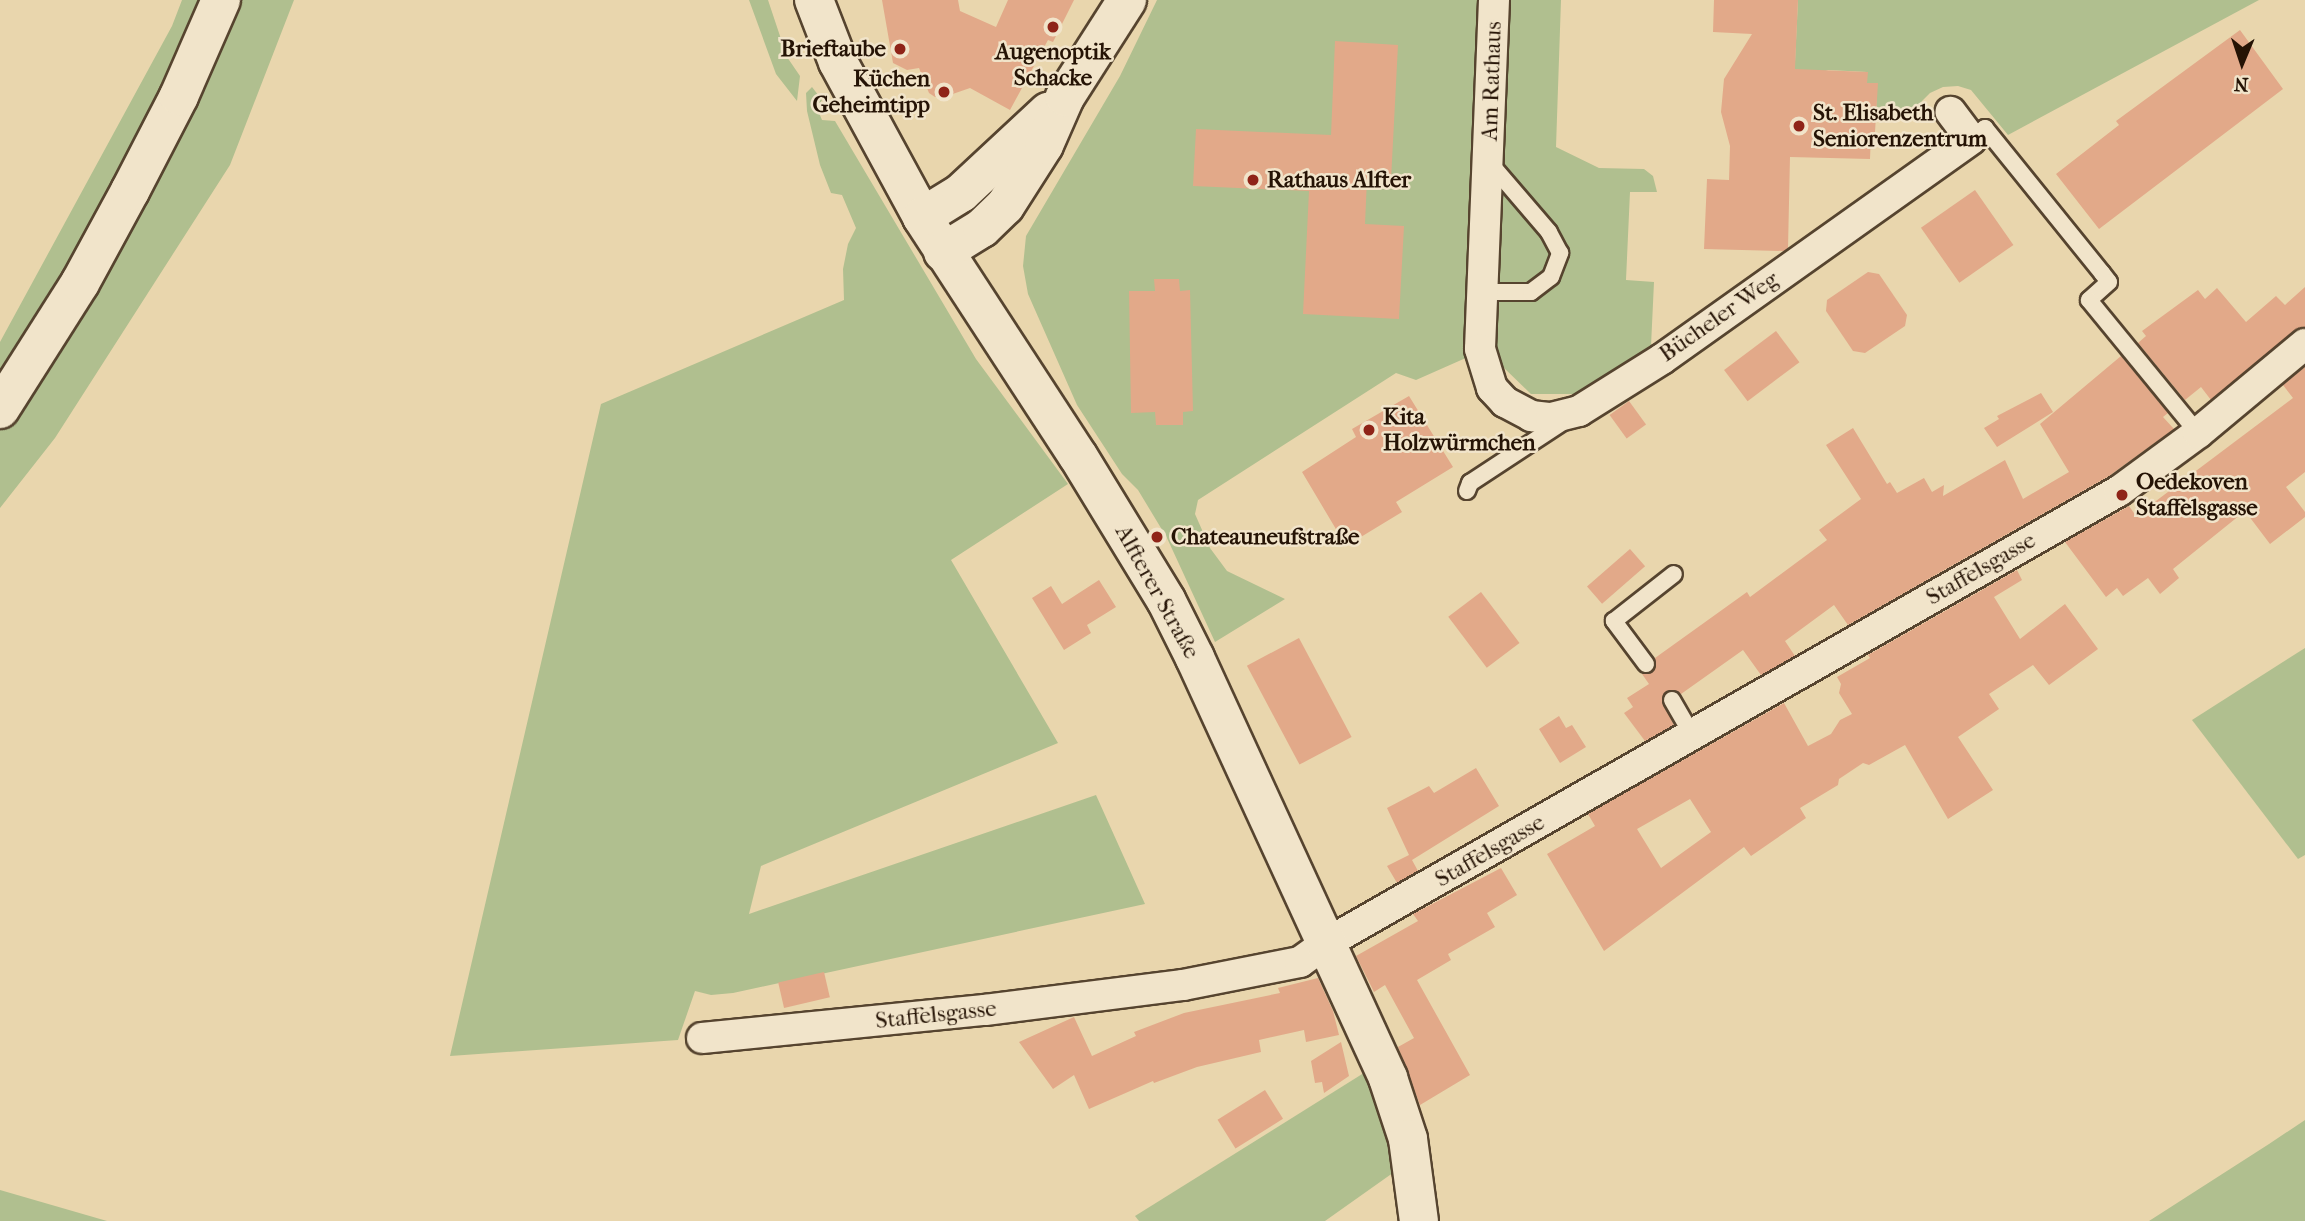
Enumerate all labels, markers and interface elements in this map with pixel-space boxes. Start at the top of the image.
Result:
marker: Augenoptik Schacke [1045,19,1061,35]
street label: Am Rathaus [1476,21,1508,141]
north arrow [2207,28,2277,98]
place label: Brieftaube [781,35,886,63]
place label: Augenoptik Schacke [995,38,1111,92]
marker: Brieftaube [892,41,908,57]
place label: Küchen Geheimtipp [813,65,930,119]
text: N [2234,73,2249,95]
marker: Küchen Geheimtipp [936,84,952,100]
place label: St. Elisabeth Seniorenzentrum [1813,99,1987,153]
marker: St. Elisabeth Seniorenzentrum [1791,118,1807,134]
place label: Rathaus Alfter [1267,166,1411,194]
marker: Rathaus Alfter [1245,172,1261,188]
street label: Bücheler Weg [1654,266,1784,368]
place label: Kita Holzwürmchen [1383,403,1536,457]
marker: Kita Holzwürmchen [1361,422,1377,438]
place label: Oedekoven Staffelsgasse [2136,468,2258,522]
marker: Oedekoven Staffelsgasse [2114,487,2130,503]
street label: Alfterer Straße [1109,520,1205,664]
place label: Chateauneufstraße [1171,523,1359,551]
street label: Staffelsgasse [1921,527,2041,611]
marker: Chateauneufstraße [1149,529,1165,545]
street label: Staffelsgasse [1430,809,1550,893]
street label: Staffelsgasse [874,995,998,1035]

